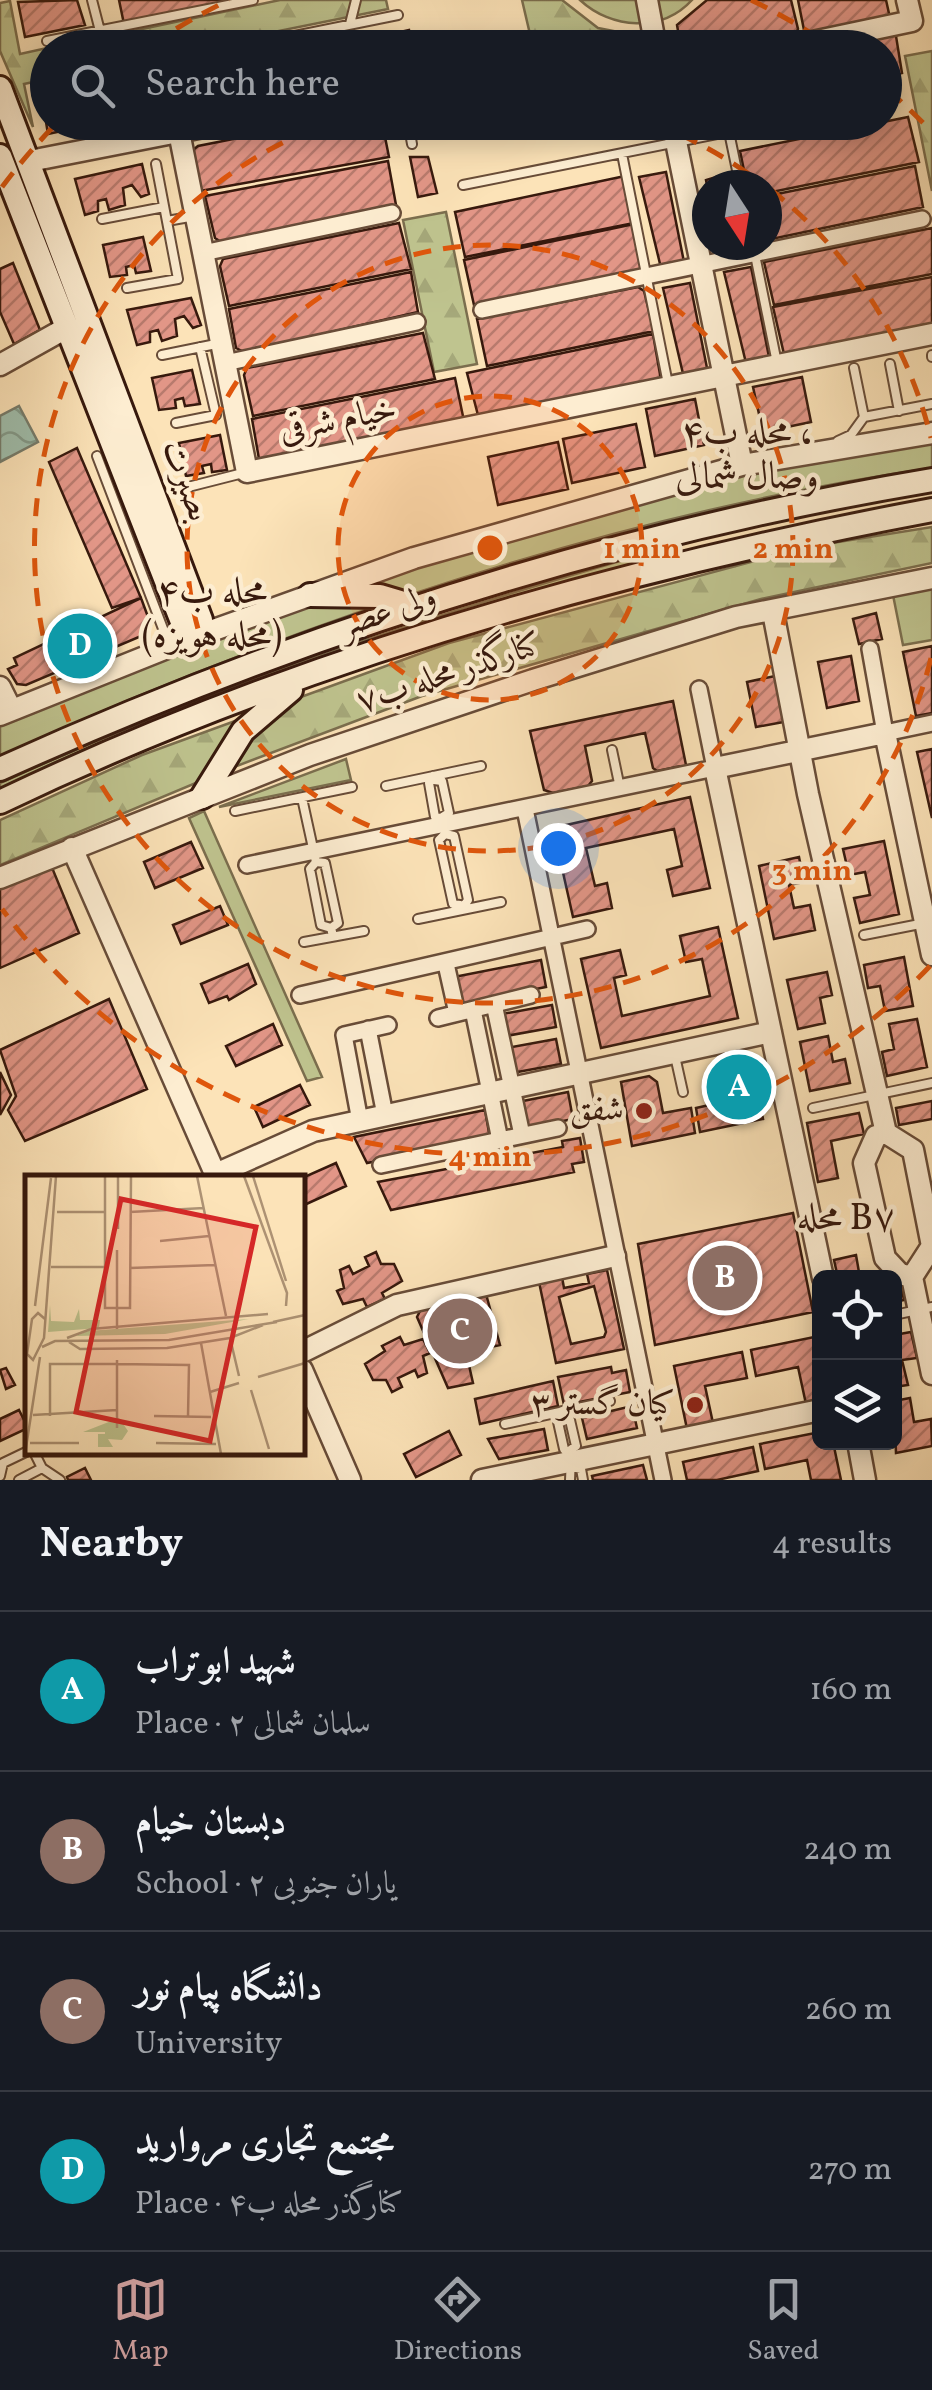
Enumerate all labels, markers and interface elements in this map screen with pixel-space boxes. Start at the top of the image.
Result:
search box [30,30,902,140]
icon: search [65,58,120,113]
text: Search here [145,59,340,112]
north arrow [692,170,782,260]
street label: خیام شرقی [275,386,402,460]
district label: محله ب۴ ، وصال شمالی [675,408,819,505]
street label: بصیرت [148,433,222,529]
text: 1 min [603,529,681,571]
text: 2 min [753,529,833,571]
centre of rings [472,530,508,566]
district label: محله ب۴ (محله هویزه) [142,567,282,664]
street label: ولی عصر [329,573,443,652]
pin: D [48,608,112,684]
street label: کنارگذر محله ب۷ [349,618,548,726]
your location [533,823,584,874]
text: 3 min [772,851,852,893]
pin: A [706,1050,772,1124]
place label: شفق [570,1087,624,1135]
marker: شفق [633,1100,655,1122]
text: 4 min [448,1137,532,1179]
inset map [25,1175,305,1455]
district label: محله B۷ [797,1193,895,1246]
pin: B [692,1240,758,1316]
map controls [812,1270,902,1450]
button: locate [812,1270,902,1360]
pin: C [428,1294,492,1368]
button: layers [812,1360,902,1450]
place label: کیان گستر ۳ [530,1381,675,1429]
marker: کیان گستر ۳ [684,1394,706,1416]
text: Nearby [40,1516,183,1575]
text: 4 results [772,1523,892,1567]
text: شهید ابوتراب [135,1637,296,1690]
text: A [61,1669,84,1713]
text: 160 m [809,1669,892,1713]
text: Place · سلمان شمالی ۲ [135,1703,371,1747]
text: دبستان خیام [135,1797,286,1850]
text: B [62,1829,83,1873]
text: 240 m [803,1829,892,1873]
text: School · یاران جنوبی ۲ [135,1863,397,1907]
text: دانشگاه پیام نور [135,1963,323,2016]
text: C [62,1989,83,2033]
text: 260 m [805,1989,892,2033]
text: University [135,2023,282,2067]
text: مجتمع تجاری مروارید [135,2117,394,2170]
text: D [61,2149,84,2193]
text: 270 m [807,2149,892,2193]
text: Place · کنارگذر محله ب۴ [135,2183,403,2227]
tab: Map [113,2272,169,2371]
tab: Directions [394,2272,522,2371]
tab: Saved [747,2272,819,2371]

